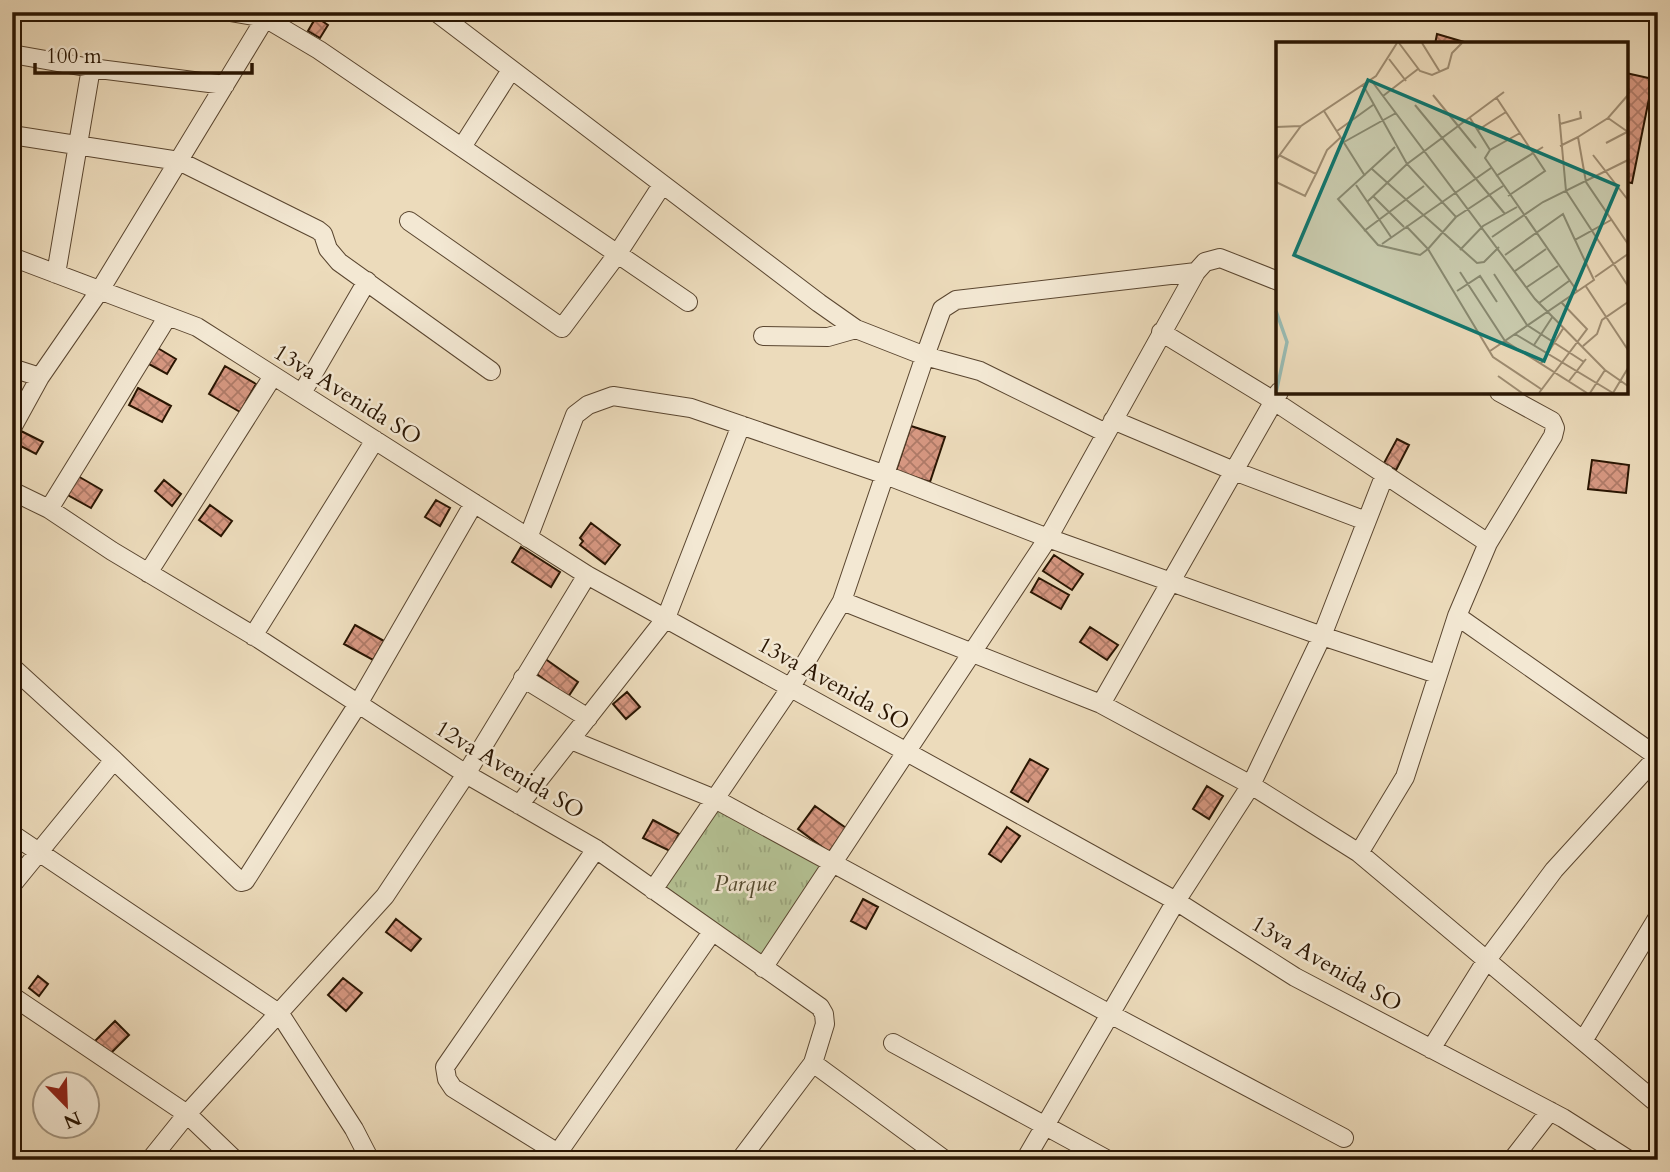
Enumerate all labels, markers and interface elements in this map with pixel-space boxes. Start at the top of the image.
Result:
scale bar [35,32,252,76]
text: 100 m [46,42,102,71]
inset map [1276,42,1628,394]
street label: 13va Avenida SO [268,336,428,452]
street label: 13va Avenida SO [752,629,915,738]
street label: 12va Avenida SO [429,713,590,826]
park label: Parque [714,868,776,899]
street label: 13va Avenida SO [1246,908,1408,1019]
north arrow [32,1070,102,1140]
text: N [59,1105,85,1135]

